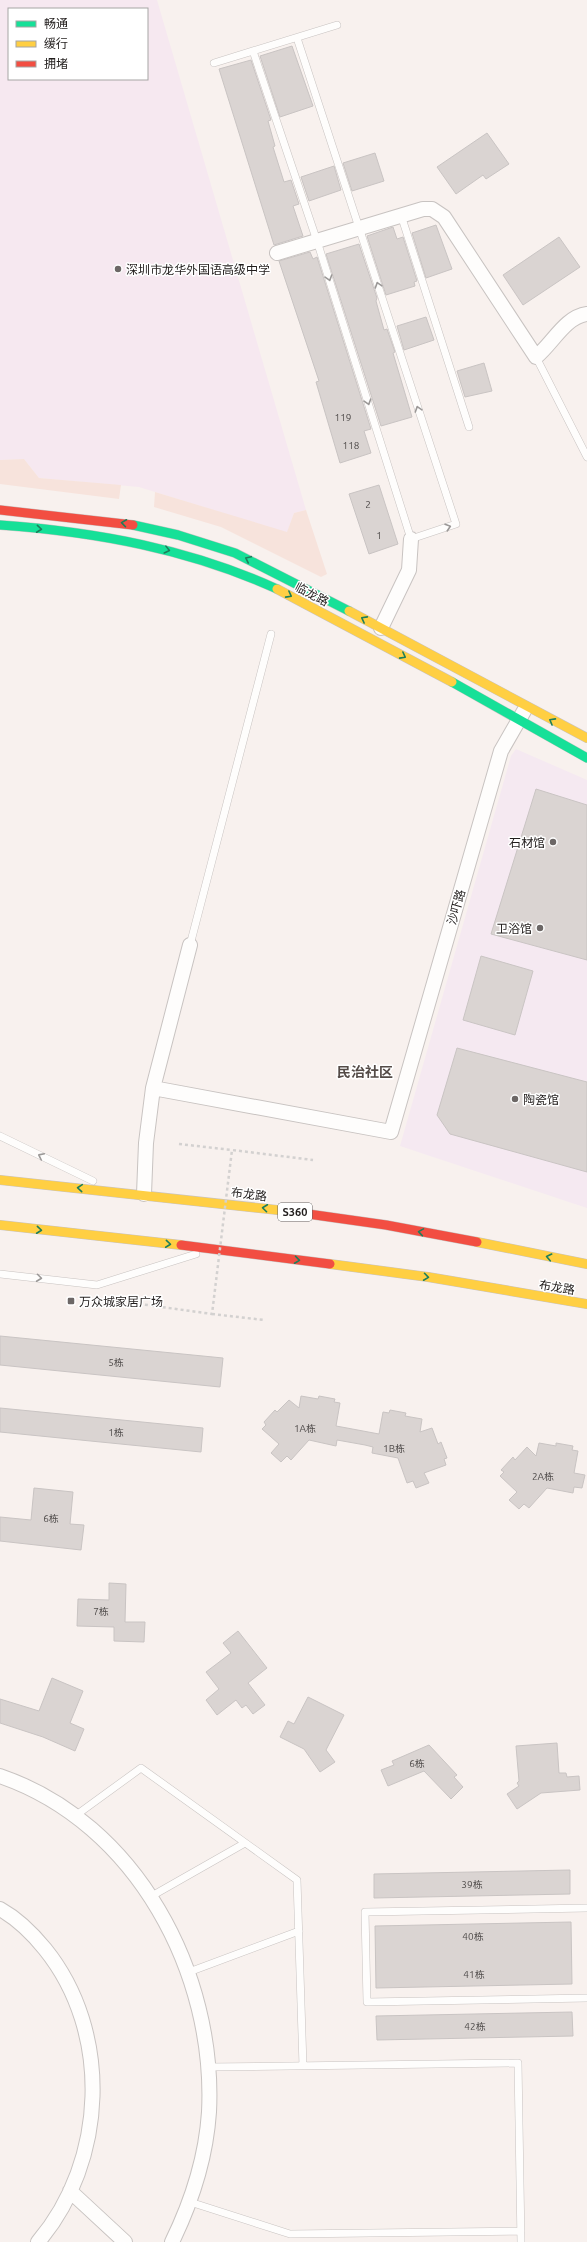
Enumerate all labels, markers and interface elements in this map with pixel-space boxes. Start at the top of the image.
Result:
legend [8,8,148,80]
text: 畅通 [44,17,68,30]
text: 缓行 [44,37,68,50]
text: 拥堵 [44,57,68,70]
place label: 深圳市龙华外国语高级中学 [126,263,270,276]
marker: 深圳市龙华外国语高级中学 [113,264,123,274]
one-way arrow [324,274,332,281]
one-way arrow [374,282,383,289]
one-way arrow [363,398,371,405]
one-way arrow [414,405,423,412]
house number: 119 [335,412,351,423]
house number: 118 [343,440,360,451]
house number: 2 [365,499,371,510]
one-way arrow [121,519,127,528]
one-way arrow [444,523,451,532]
one-way arrow [36,524,42,533]
house number: 1 [376,530,382,541]
one-way arrow [163,545,170,554]
one-way arrow [245,556,252,564]
street label: 临龙路 [293,580,331,608]
one-way arrow [284,590,292,597]
one-way arrow [361,616,368,623]
one-way arrow [399,651,406,658]
one-way arrow [549,718,556,725]
place label: 石材馆 [509,836,545,849]
marker: 石材馆 [548,837,558,847]
street label: 沙吓路 [445,888,467,926]
place label: 卫浴馆 [496,922,532,935]
marker: 卫浴馆 [535,923,545,933]
district label: 民治社区 [337,1064,393,1080]
place label: 陶瓷馆 [523,1093,559,1106]
marker: 陶瓷馆 [510,1094,520,1104]
one-way arrow [37,1153,45,1161]
one-way arrow [77,1184,83,1193]
street label: 布龙路 [230,1185,268,1203]
road number: S360 [278,1203,312,1221]
one-way arrow [262,1204,268,1213]
one-way arrow [36,1225,42,1234]
one-way arrow [418,1228,424,1236]
one-way arrow [165,1239,171,1248]
one-way arrow [546,1253,552,1261]
one-way arrow [294,1255,300,1264]
one-way arrow [423,1272,429,1281]
one-way arrow [36,1273,42,1282]
street label: 布龙路 [538,1278,576,1296]
place label: 万众城家居广场 [79,1295,163,1308]
marker: 万众城家居广场 [66,1296,76,1306]
house number: 5栋 [108,1357,124,1368]
house number: 1A栋 [294,1423,316,1434]
house number: 1栋 [108,1427,124,1438]
house number: 1B栋 [383,1443,405,1454]
house number: 2A栋 [532,1471,554,1482]
house number: 6栋 [43,1513,59,1524]
house number: 7栋 [93,1606,109,1617]
house number: 6栋 [409,1758,425,1769]
house number: 39栋 [461,1879,483,1890]
house number: 40栋 [462,1931,484,1942]
house number: 41栋 [463,1969,485,1980]
house number: 42栋 [464,2021,486,2032]

